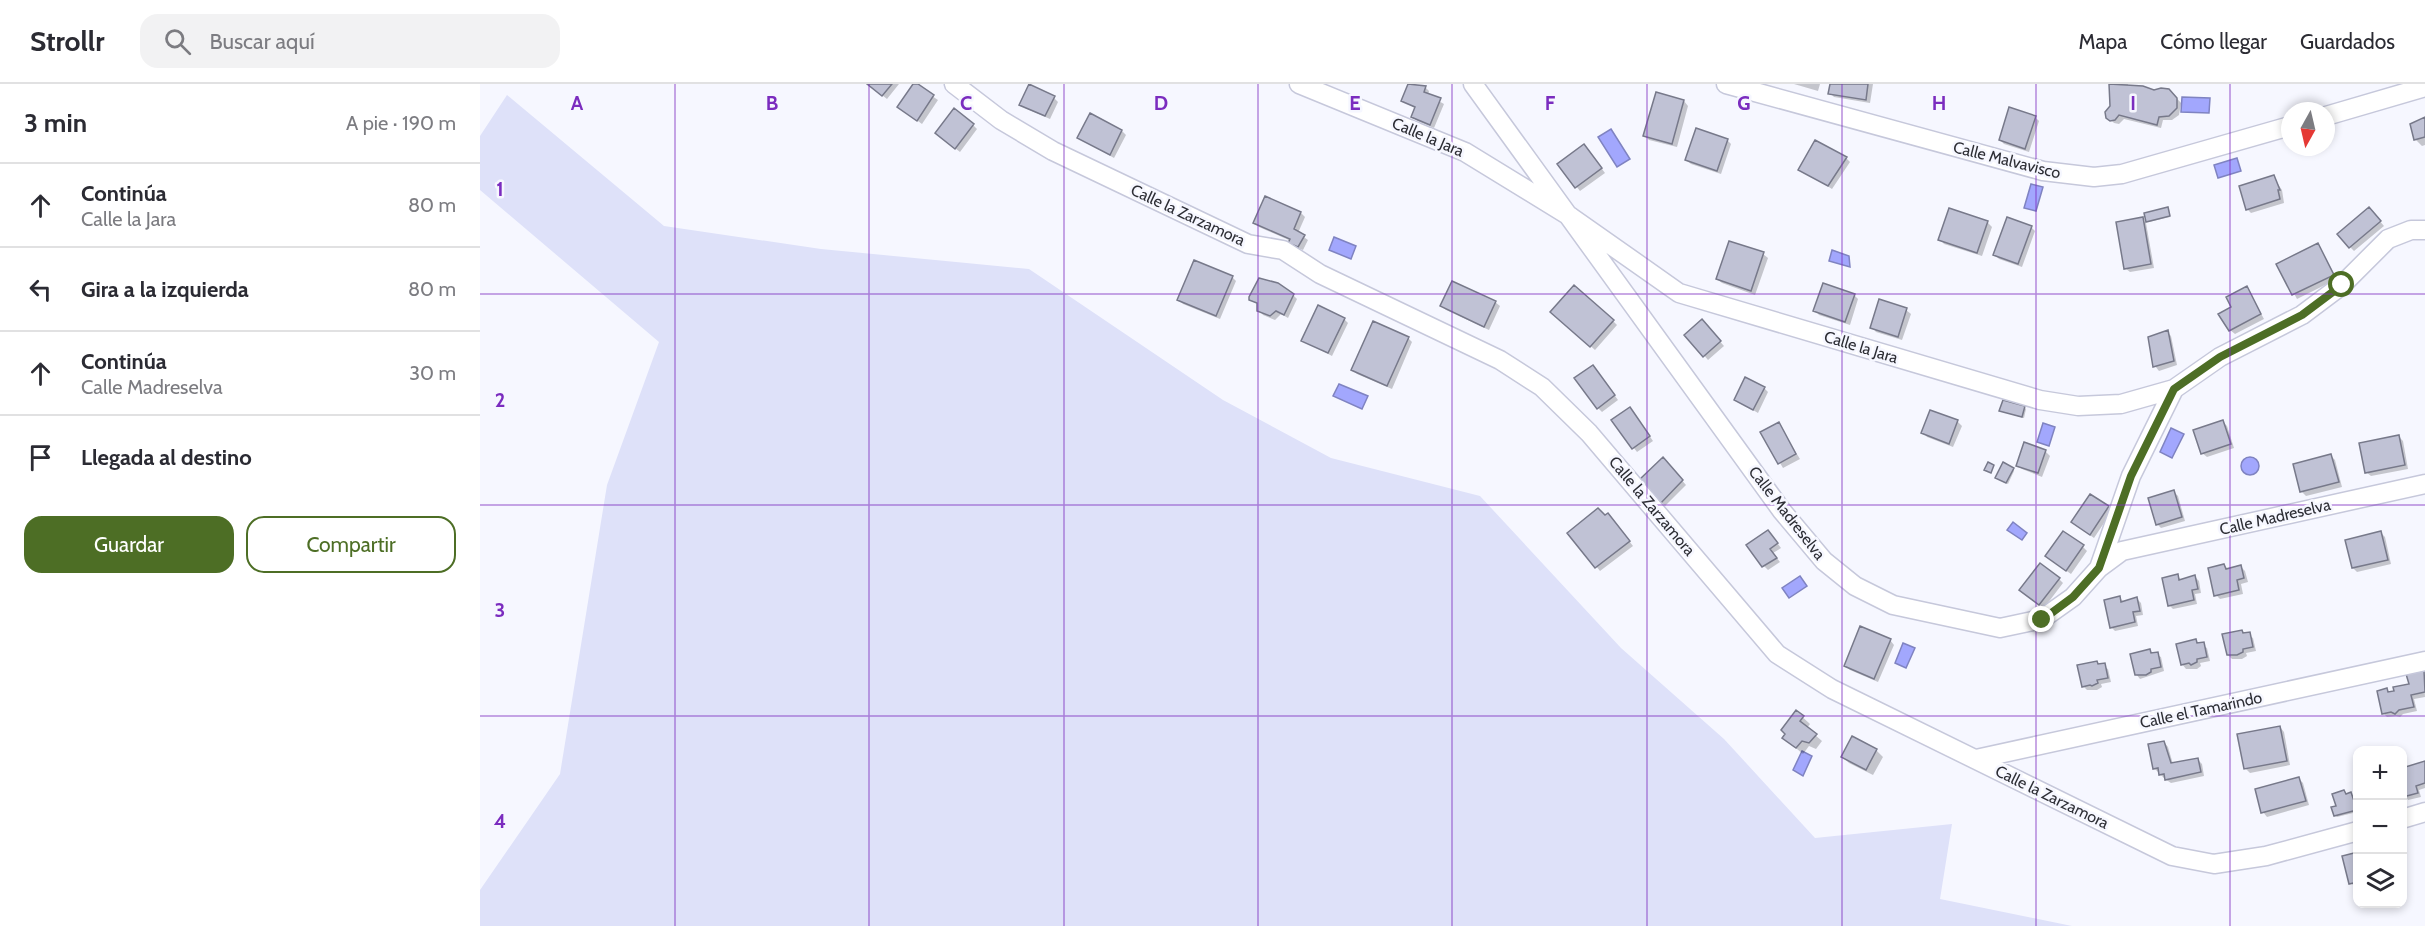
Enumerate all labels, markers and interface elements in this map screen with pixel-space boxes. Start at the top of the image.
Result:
search box [140,14,560,68]
text: Strollr [30,24,104,58]
icon: search [161,25,194,58]
text: Buscar aquí [209,28,315,55]
text: Mapa [2079,29,2127,54]
text: Cómo llegar [2160,29,2267,54]
text: Guardados [2300,29,2395,54]
text: A [571,91,584,115]
text: B [766,91,778,115]
text: C [960,91,972,115]
text: D [1154,91,1168,115]
text: E [1349,91,1361,115]
text: F [1545,91,1556,115]
text: G [1737,91,1751,115]
text: H [1932,91,1946,115]
text: I [2130,91,2136,115]
north arrow [2281,102,2335,156]
text: 3 min [24,107,87,139]
text: A pie · 190 m [346,111,456,135]
street label: Calle la Jara [1389,113,1467,161]
street label: Calle Malvavisco [1951,137,2063,183]
text: 1 [496,177,504,201]
text: Continúa [81,180,167,207]
street label: Calle la Zarzamora [1128,180,1248,250]
icon: ahead [24,189,57,222]
text: 80 m [408,193,456,217]
text: Calle la Jara [81,207,176,231]
route start [2328,271,2354,297]
icon: left [24,273,57,306]
text: Gira a la izquierda [81,276,249,303]
text: 80 m [408,277,456,301]
street label: Calle la Jara [1822,327,1900,367]
text: Continúa [81,348,167,375]
icon: ahead [24,357,57,390]
text: 30 m [409,361,456,385]
text: Calle Madreselva [81,375,223,399]
text: 2 [495,388,505,412]
icon: arrive [24,441,57,474]
text: Llegada al destino [81,444,252,471]
street label: Calle la Zarzamora [1605,452,1699,560]
street label: Calle Madreselva [1745,463,1830,564]
street label: Calle Madreselva [2218,495,2333,539]
button: Guardar [24,516,234,573]
button: Compartir [246,516,456,573]
text: 3 [495,598,505,622]
route end [2028,606,2054,632]
street label: Calle el Tamarindo [2138,688,2264,732]
map controls [2353,746,2407,908]
button: + [2353,746,2407,800]
street label: Calle la Zarzamora [1992,761,2112,833]
button: − [2353,800,2407,854]
text: 4 [494,809,506,833]
button: layers [2353,854,2407,908]

